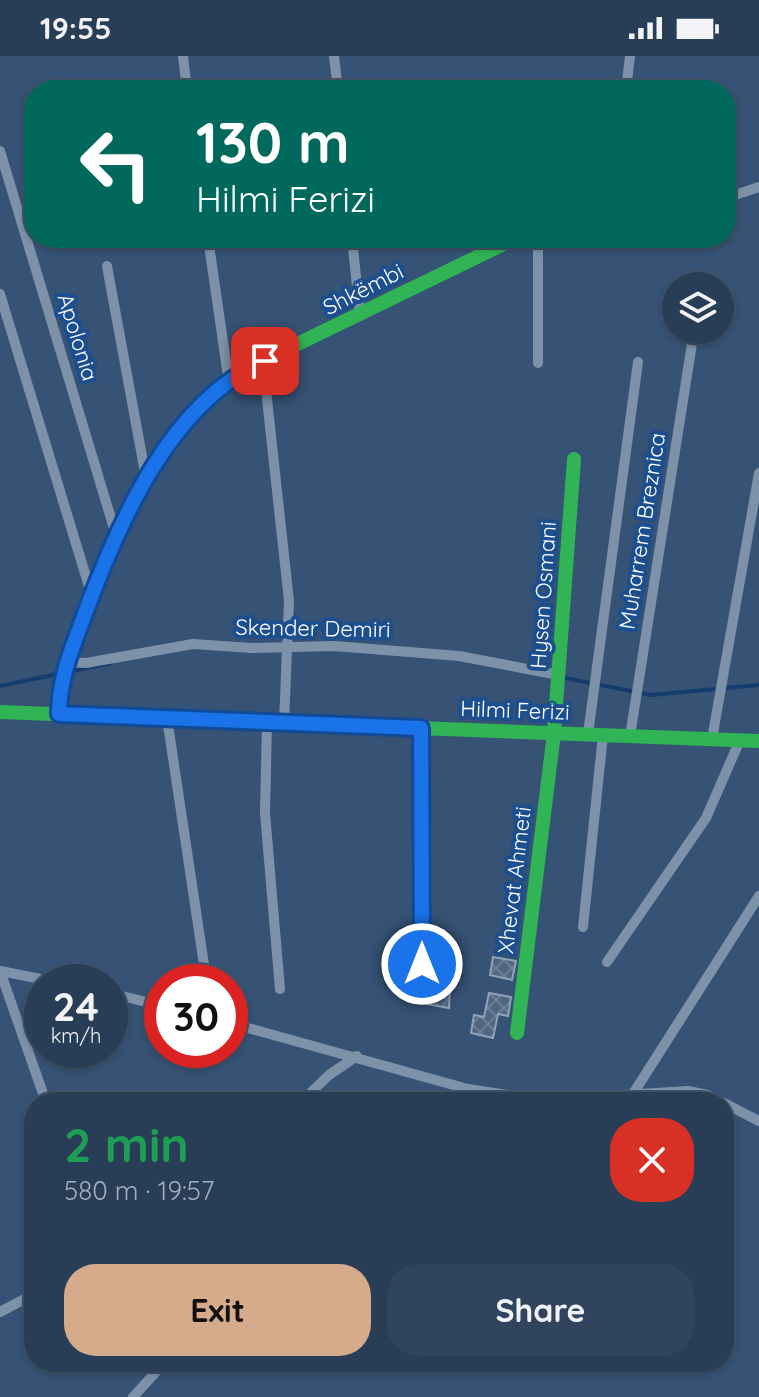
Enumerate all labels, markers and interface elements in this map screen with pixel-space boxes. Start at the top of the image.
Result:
text: 19:55 [40,9,111,47]
text: 130 m [196,107,350,177]
icon: left [64,112,168,216]
text: Hilmi Ferizi [196,176,375,221]
street label: Shkëmbi [318,257,408,321]
map controls [662,272,734,344]
button: layers [662,272,734,344]
street label: Apolonia [51,290,105,384]
pin [231,327,299,395]
icon: arrive [243,339,287,383]
street label: Muharrem Breznica [613,431,671,631]
street label: Hysen Osmani [524,520,562,670]
street label: Skender Demiri [235,613,391,643]
street label: Hilmi Ferizi [460,694,570,726]
street label: Xhevat Ahmeti [491,805,537,955]
position arrow [380,922,464,1006]
speed limit sign: 30 [144,964,248,1068]
text: 24 [53,981,99,1031]
text: km/h [51,1023,101,1048]
text: 2 min [64,1114,189,1174]
button: close [610,1118,694,1202]
text: 580 m · 19:57 [64,1174,214,1207]
button: Exit [64,1264,371,1356]
button: Share [387,1264,694,1356]

